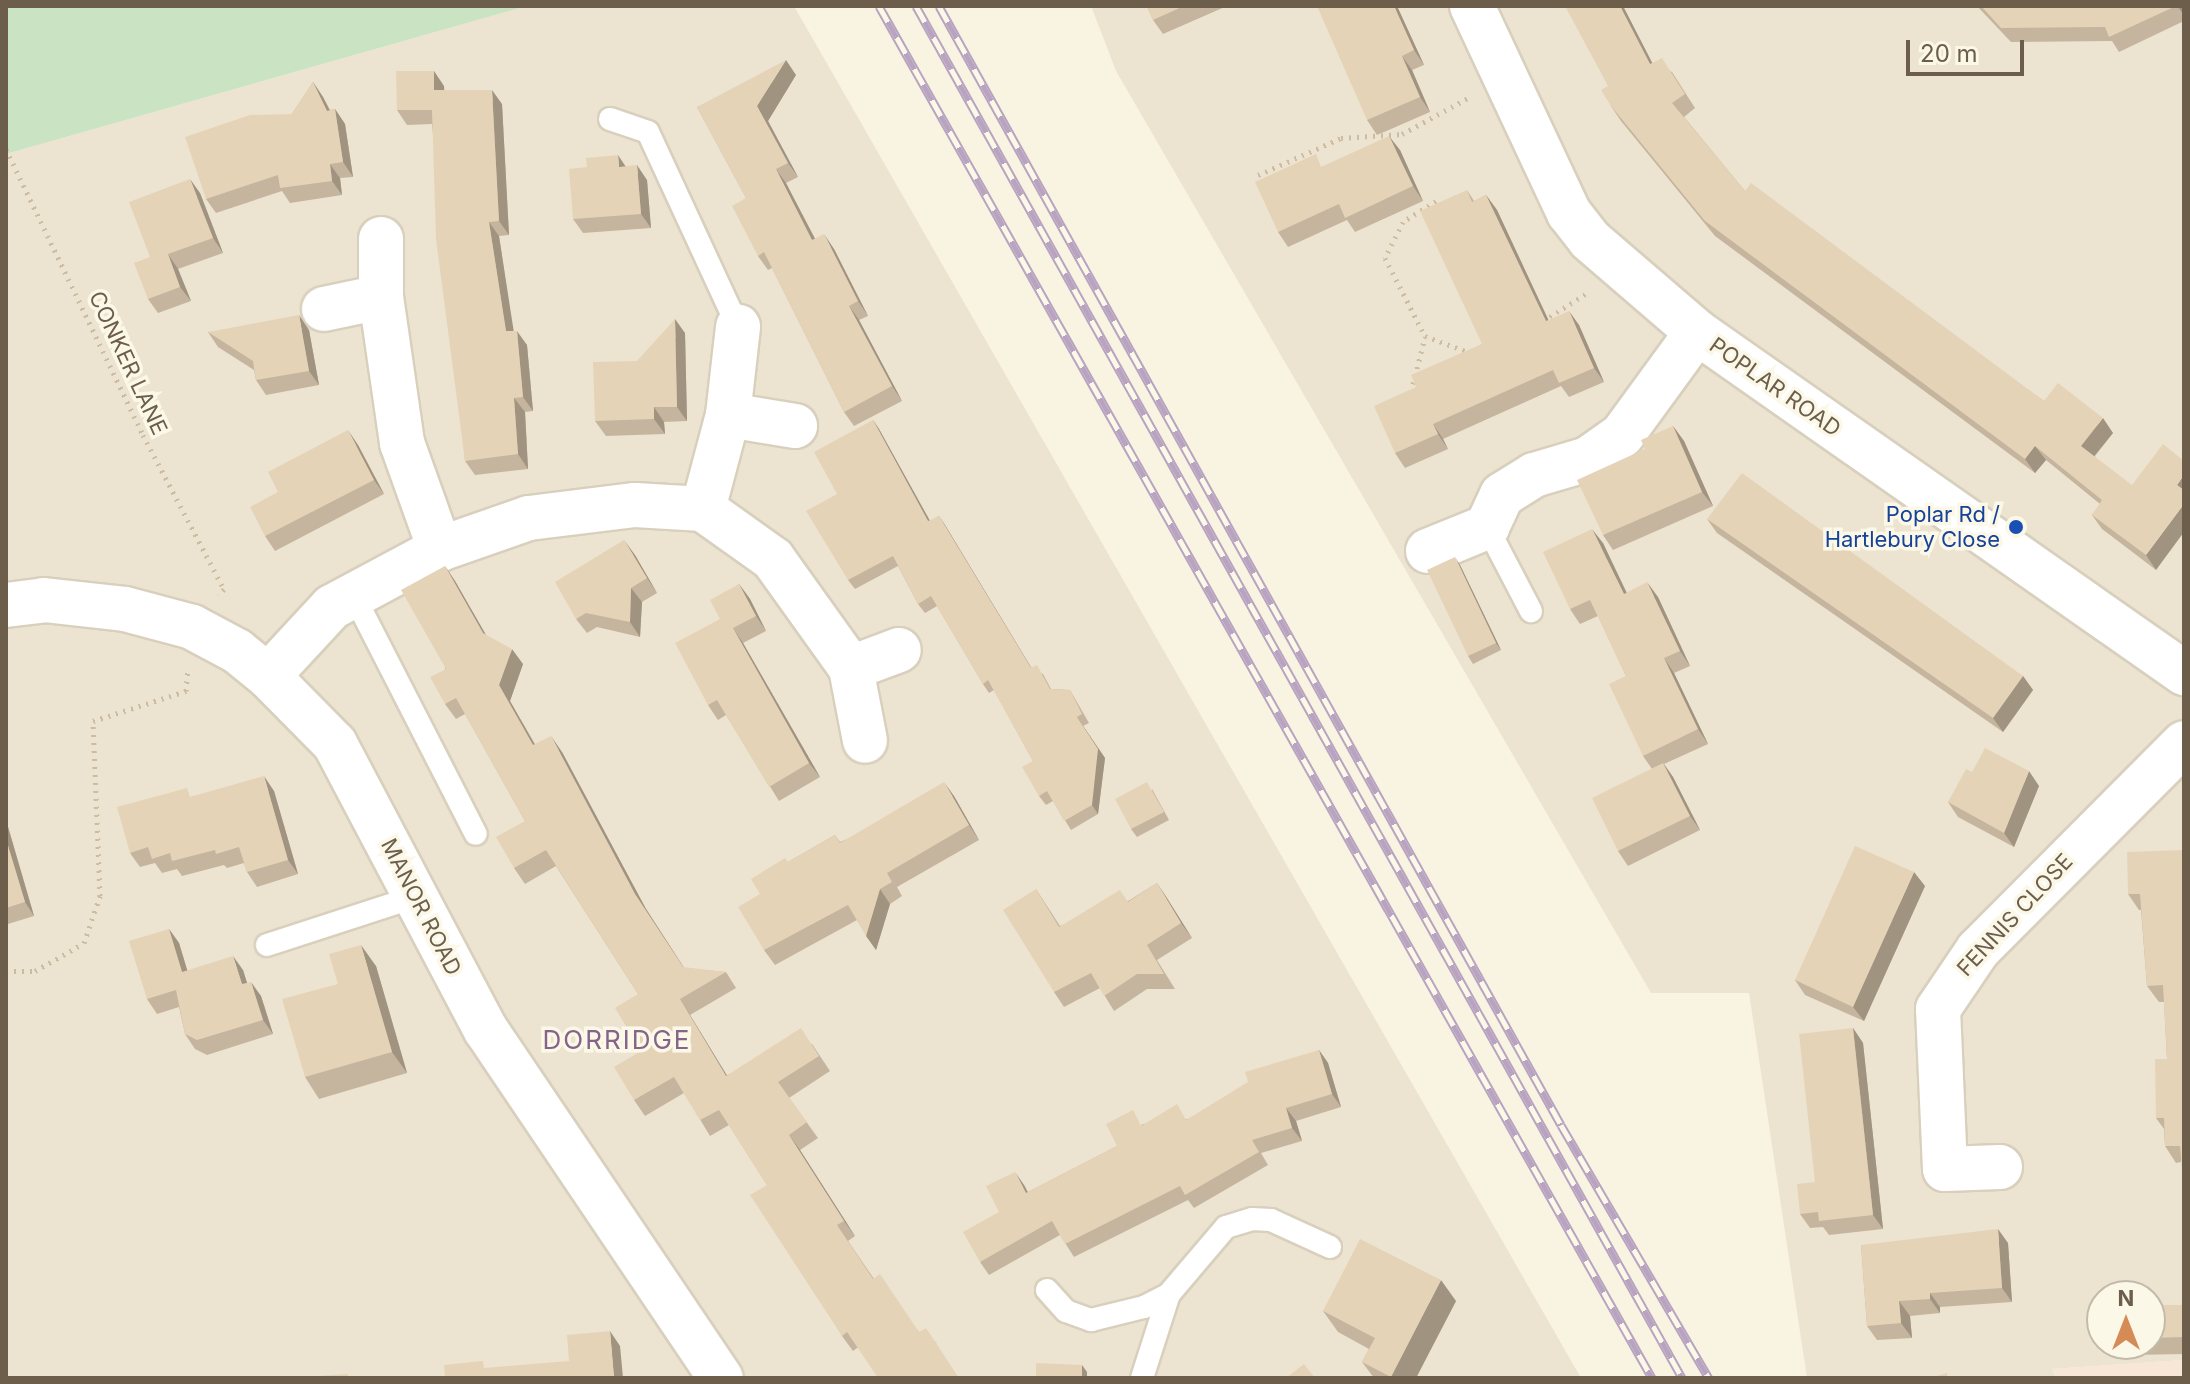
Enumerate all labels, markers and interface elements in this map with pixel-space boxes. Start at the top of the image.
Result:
scale bar [1910,24,2028,74]
text: 20 m [1920,39,1978,68]
street label: CONKER LANE [83,287,173,439]
street label: POPLAR ROAD [1704,332,1846,442]
place label: Poplar Rd / Hartlebury Close [1825,501,2000,552]
marker: Poplar Rd / Hartlebury Close [2007,518,2025,536]
street label: MANOR ROAD [375,834,467,980]
street label: FENNIS CLOSE [1952,848,2078,982]
district label: DORRIDGE [543,1024,691,1056]
north arrow [2086,1280,2166,1360]
text: N [2118,1285,2134,1311]

